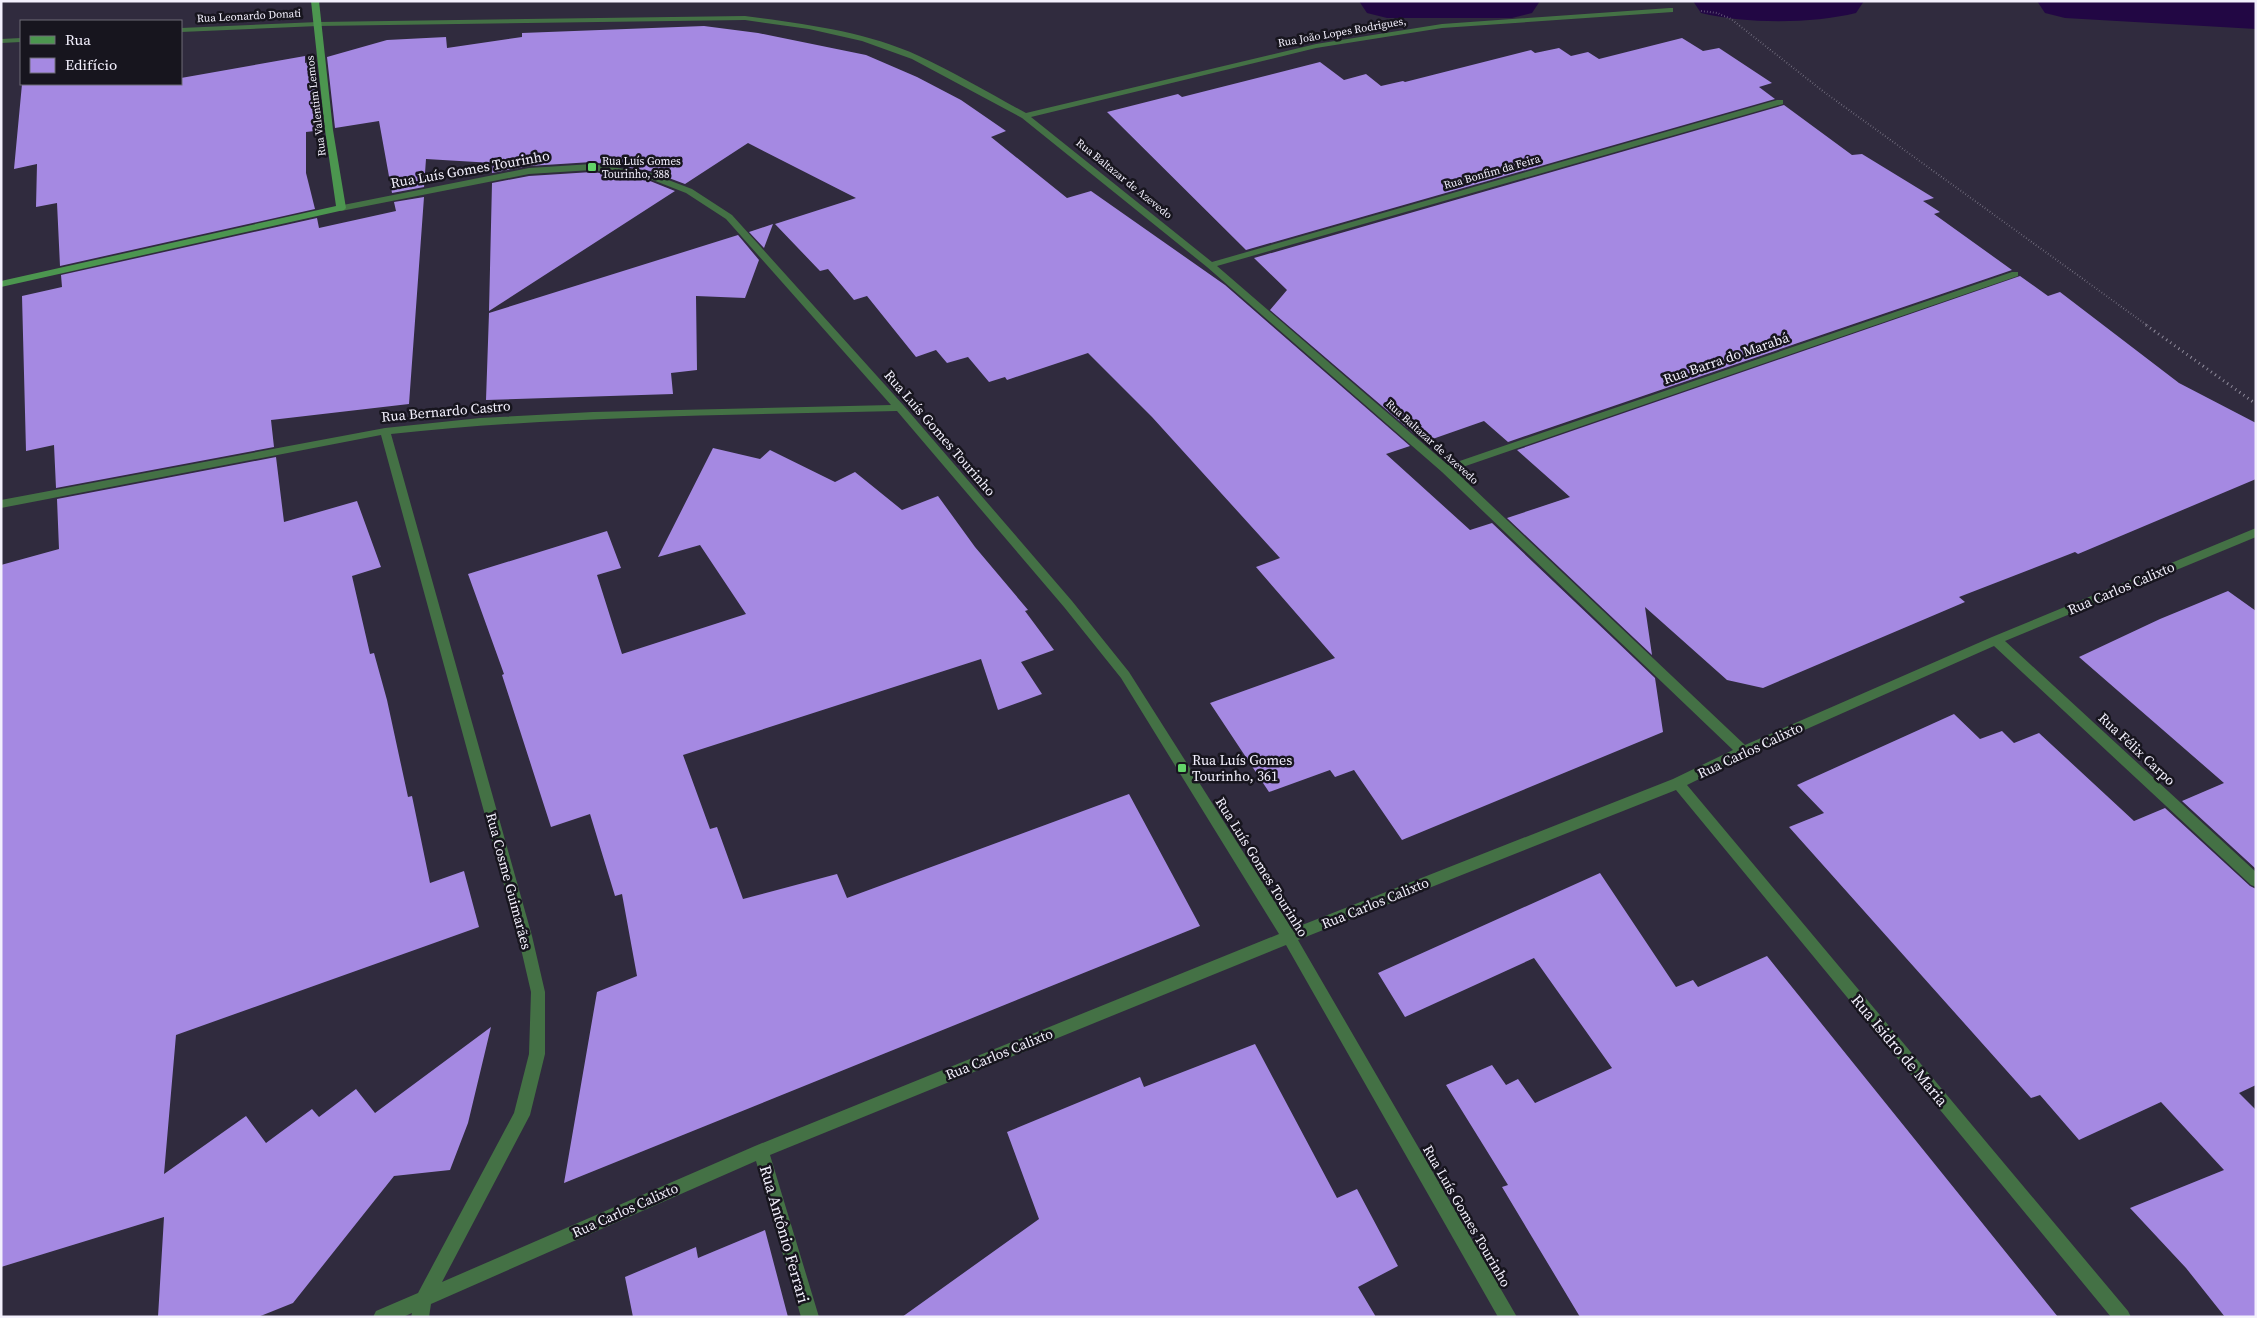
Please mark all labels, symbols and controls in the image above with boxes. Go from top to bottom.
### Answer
street label: Rua Leonardo Donati [196,6,302,26]
street label: Rua João Lopes Rodrigues, [1277,13,1407,51]
legend [20,20,182,85]
text: Rua [65,29,91,50]
text: Edifício [65,54,117,75]
street label: Rua Valentim Lemos [302,55,330,157]
street label: Rua Baltazar de Azevedo [1073,135,1175,223]
street label: Rua Luís Gomes Tourinho [389,145,551,193]
street label: Rua Bonfim da Feira [1442,151,1542,193]
place label: Rua Luís Gomes Tourinho, 388 [602,154,681,182]
marker: Rua Luís Gomes Tourinho, 388 [586,161,598,173]
street label: Rua Barra do Marabá [1660,327,1792,389]
street label: Rua Luís Gomes Tourinho [880,366,1001,501]
street label: Rua Bernardo Castro [381,395,512,427]
street label: Rua Baltazar de Azevedo [1382,396,1482,488]
street label: Rua Carlos Calixto [2064,556,2178,620]
street label: Rua Félix Carpo [2094,708,2180,790]
street label: Rua Carlos Calixto [1694,717,1806,783]
place label: Rua Luís Gomes Tourinho, 361 [1192,750,1292,786]
marker: Rua Luís Gomes Tourinho, 361 [1176,762,1188,774]
street label: Rua Luís Gomes Tourinho [1211,793,1313,941]
street label: Rua Cosme Guimarães [481,810,537,952]
street label: Rua Carlos Calixto [1318,872,1432,934]
street label: Rua Isidro de Maria [1847,989,1954,1111]
street label: Rua Carlos Calixto [942,1023,1056,1085]
street label: Rua Luís Gomes Tourinho [1418,1141,1516,1291]
street label: Rua Antônio Ferrari [755,1163,815,1306]
street label: Rua Carlos Calixto [569,1178,682,1242]

